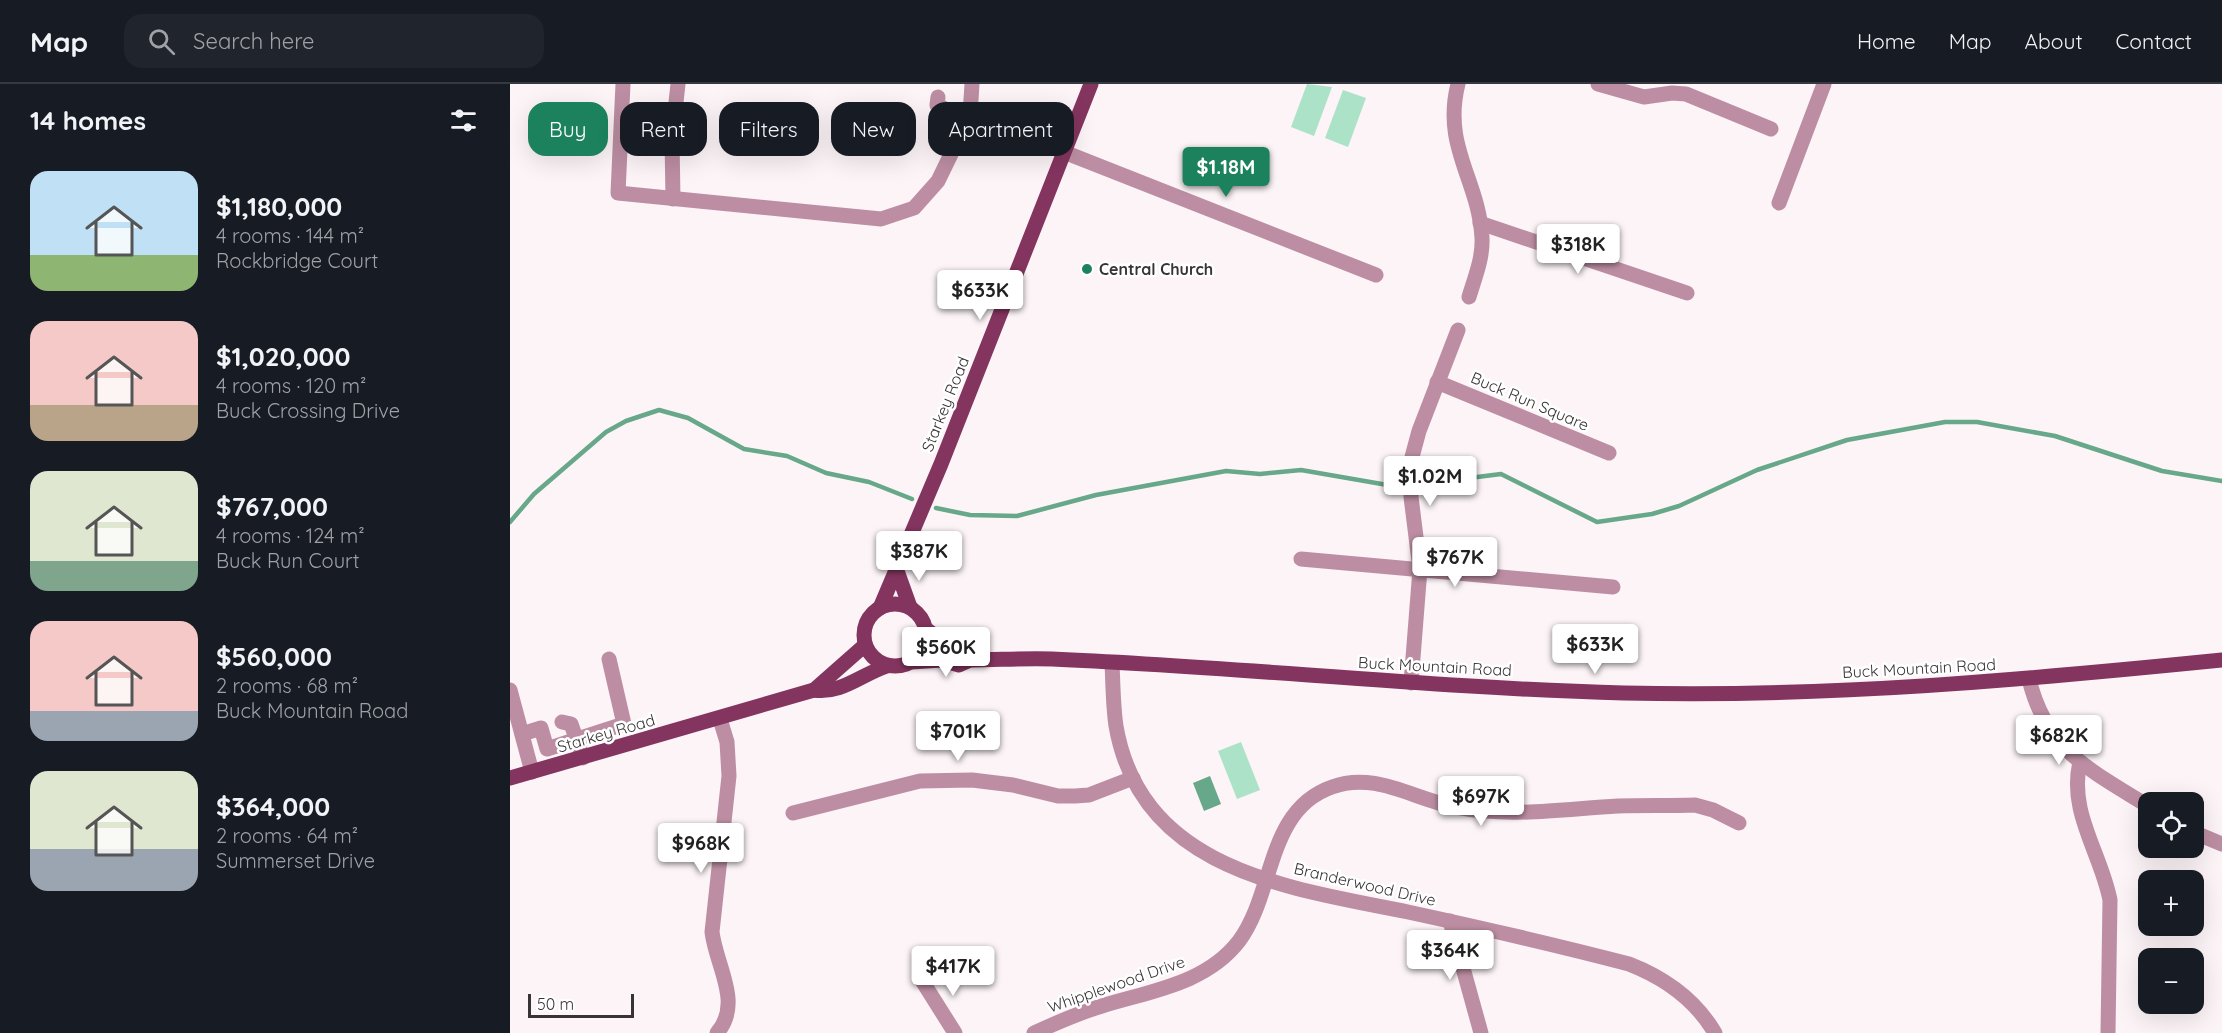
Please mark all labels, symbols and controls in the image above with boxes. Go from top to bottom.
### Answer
search box [124,14,544,68]
text: Map [30,24,88,59]
icon: search [145,25,178,58]
text: Search here [193,27,315,55]
text: Home [1857,28,1916,54]
text: Map [1949,28,1992,54]
text: About [2025,28,2083,54]
text: Contact [2116,28,2192,54]
chip: Buy [528,102,608,156]
chip: Rent [620,102,707,156]
chip: Filters [719,102,819,156]
chip: New [831,102,916,156]
chip: Apartment [928,102,1074,156]
text: 14 homes [30,104,146,137]
icon: filters [447,104,480,137]
pin: $1.18M [1177,147,1275,198]
text: $1.18M [1197,154,1255,179]
text: $1,180,000 [216,190,342,223]
icon: home [78,195,150,267]
text: 4 rooms · 144 m² [216,223,364,248]
pin: $318K [1536,224,1620,275]
text: $318K [1551,231,1605,256]
text: Rockbridge Court [216,248,378,273]
place label: Central Church [1099,259,1213,279]
marker: Central Church [1080,262,1094,276]
pin: $633K [938,270,1022,321]
text: $633K [951,277,1009,302]
text: $1,020,000 [216,340,351,373]
icon: home [78,345,150,417]
street label: Starkey Road [917,354,973,454]
street label: Buck Run Square [1468,367,1592,435]
text: 4 rooms · 120 m² [216,373,366,398]
text: Buck Crossing Drive [216,398,400,423]
pin: $1.02M [1381,456,1479,507]
text: $1.02M [1398,463,1462,488]
text: $767,000 [216,490,328,523]
icon: home [78,495,150,567]
text: 4 rooms · 124 m² [216,523,365,548]
pin: $387K [877,531,961,582]
pin: $767K [1413,537,1497,588]
text: $387K [890,538,948,563]
text: $767K [1426,544,1484,569]
text: Buck Run Court [216,548,360,573]
pin: $633K [1553,624,1637,675]
pin: $560K [904,627,988,678]
text: $633K [1566,631,1624,656]
text: $560K [916,634,976,659]
text: $560,000 [216,640,332,673]
icon: home [78,645,150,717]
street label: Buck Mountain Road [1358,652,1512,680]
street label: Buck Mountain Road [1842,654,1996,682]
text: 2 rooms · 68 m² [216,673,358,698]
text: Buck Mountain Road [216,698,408,723]
street label: Starkey Road [555,710,657,756]
pin: $701K [916,711,1000,762]
pin: $682K [2017,715,2101,766]
text: $701K [930,718,986,743]
text: $682K [2030,722,2088,747]
pin: $697K [1439,776,1523,827]
text: $697K [1452,783,1510,808]
text: $364,000 [216,790,330,823]
map controls [2138,792,2204,1014]
button: locate [2138,792,2204,858]
icon: home [78,795,150,867]
text: 2 rooms · 64 m² [216,823,358,848]
pin: $968K [659,823,743,874]
text: $968K [672,830,730,855]
text: Summerset Drive [216,848,375,873]
street label: Branderwood Drive [1292,858,1438,910]
button: + [2138,870,2204,936]
pin: $364K [1408,930,1492,981]
text: $364K [1421,937,1479,962]
pin: $417K [911,946,995,997]
button: − [2138,948,2204,1014]
street label: Whipplewood Drive [1045,951,1187,1017]
text: $417K [926,953,980,978]
scale bar [528,991,634,1018]
text: 50 m [537,994,574,1014]

